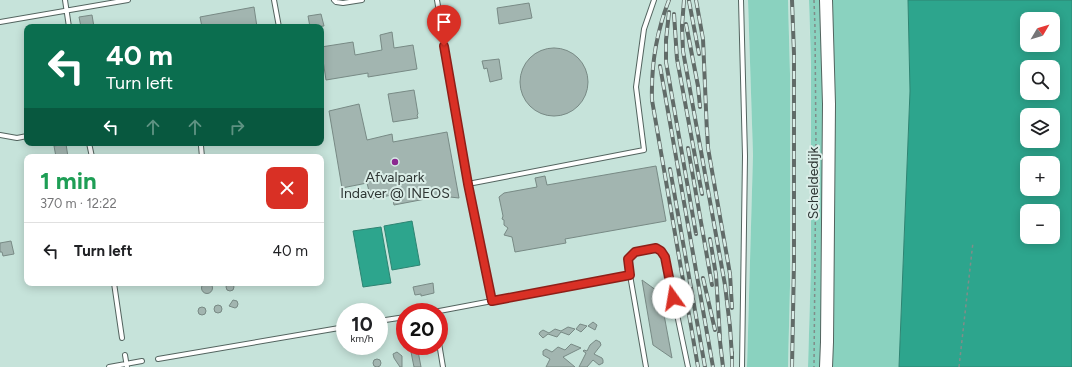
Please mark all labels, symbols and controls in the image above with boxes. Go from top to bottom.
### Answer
pin [427,5,461,46]
icon: arrive [433,11,455,33]
north arrow [1020,12,1060,52]
map controls [1020,12,1060,244]
text: 40 m [106,38,173,72]
icon: left [40,40,92,92]
button: search [1020,60,1060,100]
text: Turn left [106,72,173,94]
button: layers [1020,108,1060,148]
icon: left [100,116,122,138]
icon: ahead [142,116,164,138]
icon: ahead [184,116,206,138]
icon: right [226,116,248,138]
street label: Scheldedijk [805,147,822,219]
button: + [1020,156,1060,196]
marker: Afvalpark Indaver @ INEOS [390,157,400,167]
text: 1 min [40,166,97,195]
button: close [266,167,308,209]
place label: Afvalpark Indaver @ INEOS [340,169,450,202]
text: 370 m · 12:22 [40,196,117,211]
button: − [1020,204,1060,244]
icon: left [40,240,62,262]
text: Turn left [74,242,132,260]
text: 40 m [273,242,308,260]
position arrow [652,277,694,319]
speed limit sign: 20 [396,303,448,355]
text: 10 [351,312,373,336]
text: km/h [351,332,373,345]

